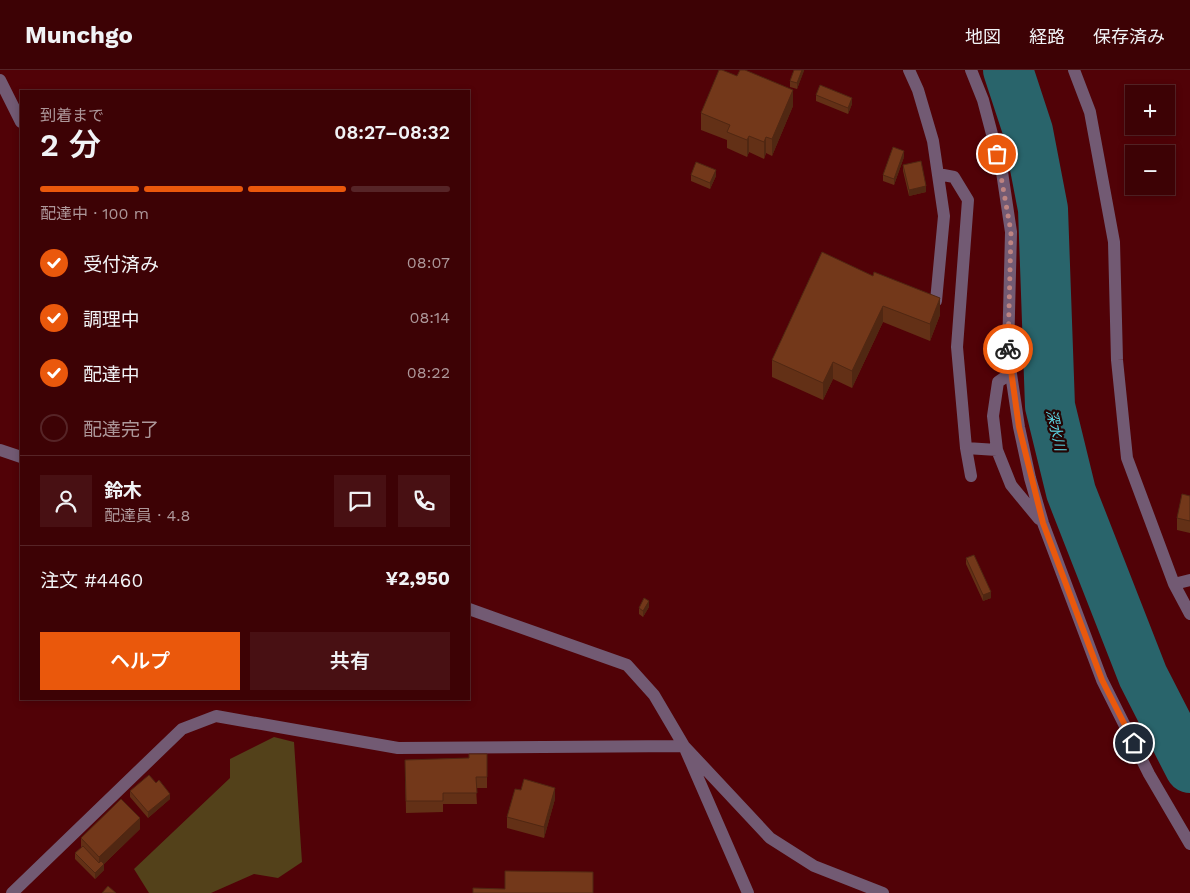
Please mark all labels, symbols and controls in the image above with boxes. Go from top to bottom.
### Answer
text: Munchgo [25,21,133,49]
text: 地図 [965,26,1001,47]
text: 経路 [1029,26,1065,47]
text: 保存済み [1093,26,1165,47]
map controls [1125,85,1175,195]
button: + [1125,85,1175,135]
text: 到着まで [40,106,104,125]
text: 08:27–08:32 [334,121,450,144]
text: 2 分 [40,126,101,164]
pin [976,133,1018,175]
icon: bag [983,140,1011,168]
button: − [1125,145,1175,195]
text: 配達中 · 100 m [40,204,149,223]
icon: check [40,249,68,277]
text: 受付済み [83,253,159,276]
text: 08:07 [407,253,450,272]
icon: check [40,304,68,332]
text: 調理中 [83,308,140,331]
text: 08:14 [409,308,450,327]
courier [983,324,1033,374]
icon: bike [994,335,1022,363]
icon: check [40,359,68,387]
text: 配達中 [83,363,140,386]
text: 08:22 [407,363,450,382]
water label: 深水川 [1043,408,1069,454]
text: 配達完了 [83,418,159,441]
button: person [40,475,92,527]
button: chat [334,475,386,527]
button: phone [398,475,450,527]
text: 鈴木 [104,479,142,502]
text: 配達員 · 4.8 [104,506,190,525]
text: ¥2,950 [386,567,450,590]
text: 注文 #4460 [40,569,143,592]
button: ヘルプ [40,632,240,690]
button: 共有 [250,632,450,690]
pin [1113,722,1155,764]
icon: home [1120,729,1148,757]

